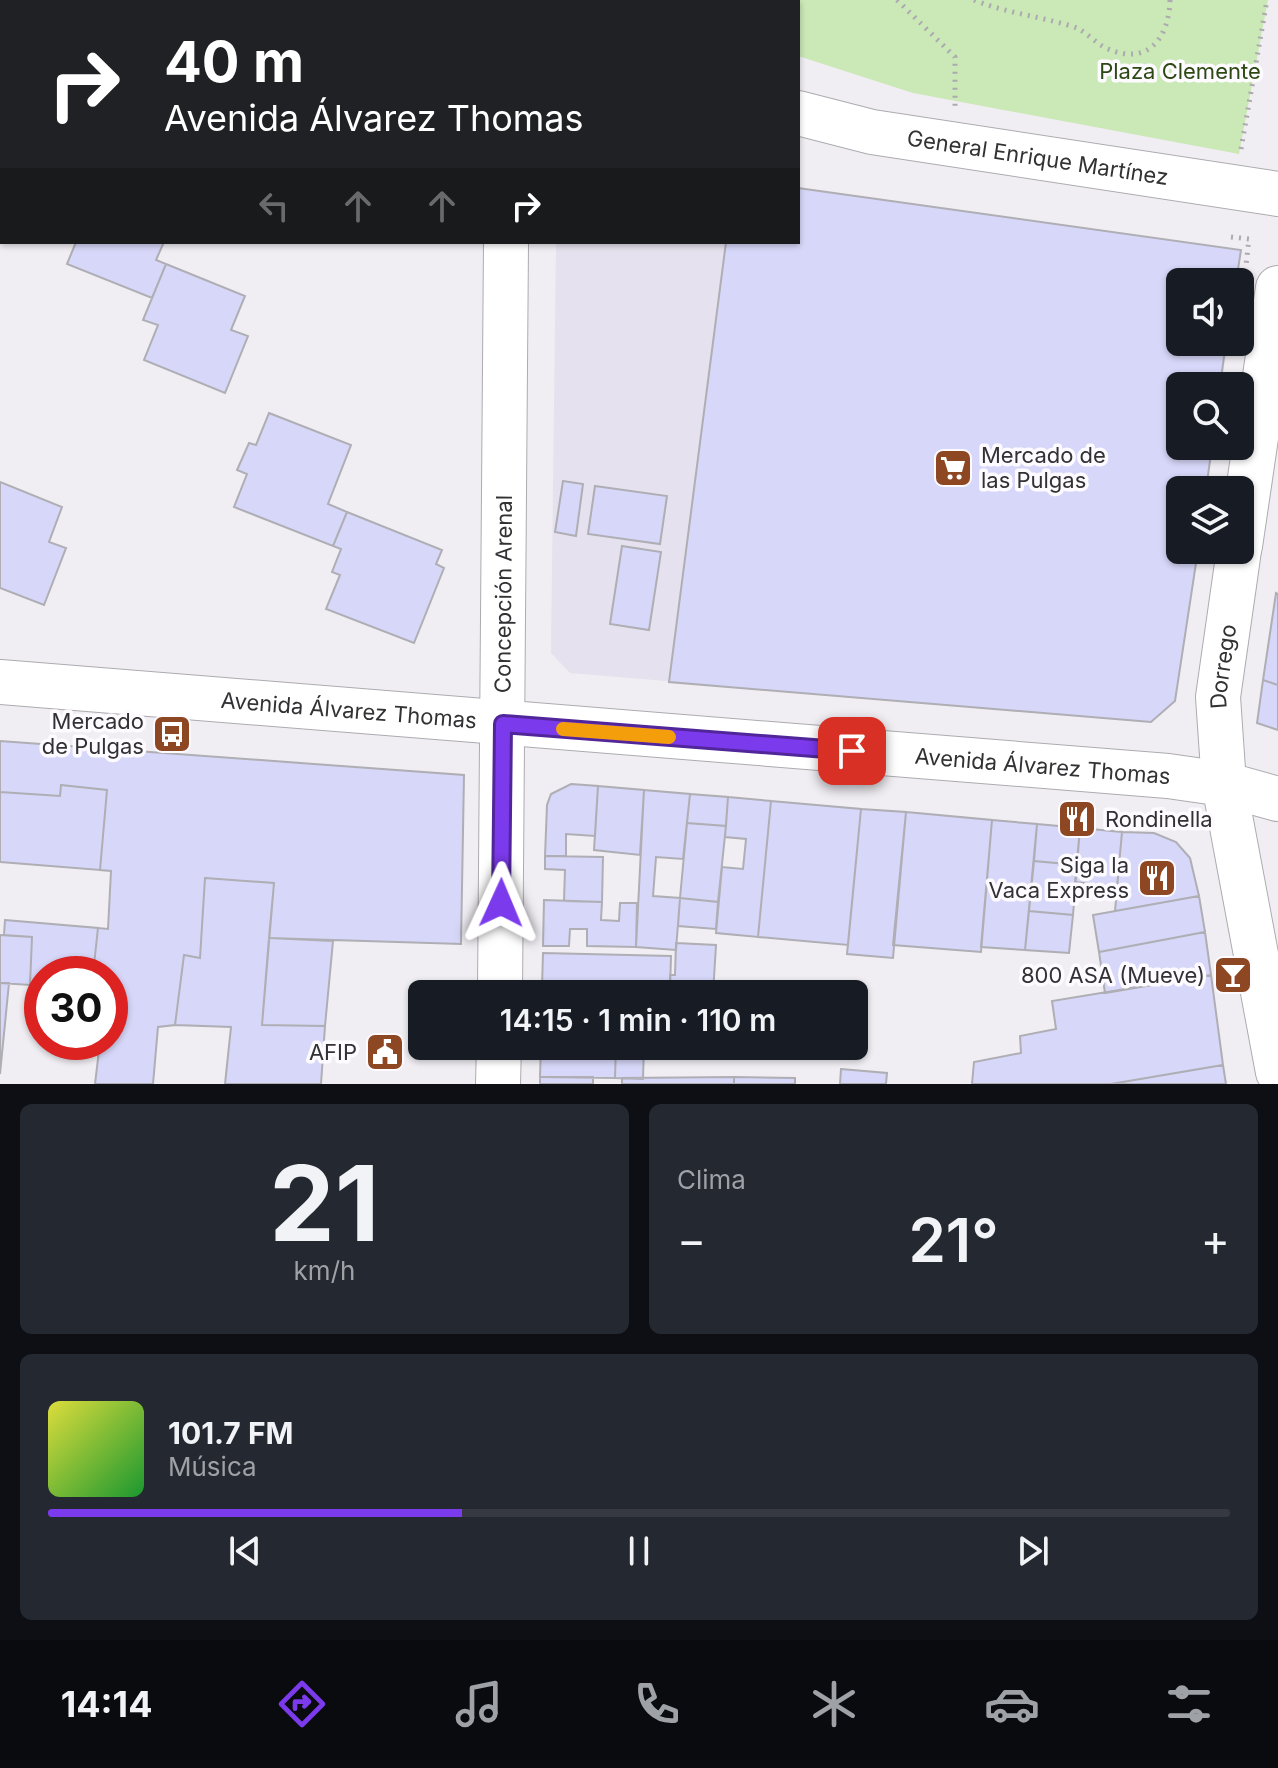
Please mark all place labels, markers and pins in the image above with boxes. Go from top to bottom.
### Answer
place label: Mercado de las Pulgas [981,442,1106,493]
supermarket icon: Mercado de las Pulgas [932,447,974,489]
place label: Mercado de Pulgas [42,708,144,759]
bus stop icon: Mercado de Pulgas [151,713,193,755]
pin [818,717,886,785]
restaurant icon: Rondinella [1056,798,1098,840]
place label: Rondinella [1105,806,1213,832]
place label: Siga la Vaca Express [989,852,1129,903]
restaurant icon: Siga la Vaca Express [1136,857,1178,899]
bar icon: 800 ASA (Mueve) [1212,954,1254,996]
place label: 800 ASA (Mueve) [1021,962,1205,988]
public building icon: AFIP [364,1031,406,1073]
place label: AFIP [309,1039,357,1065]

